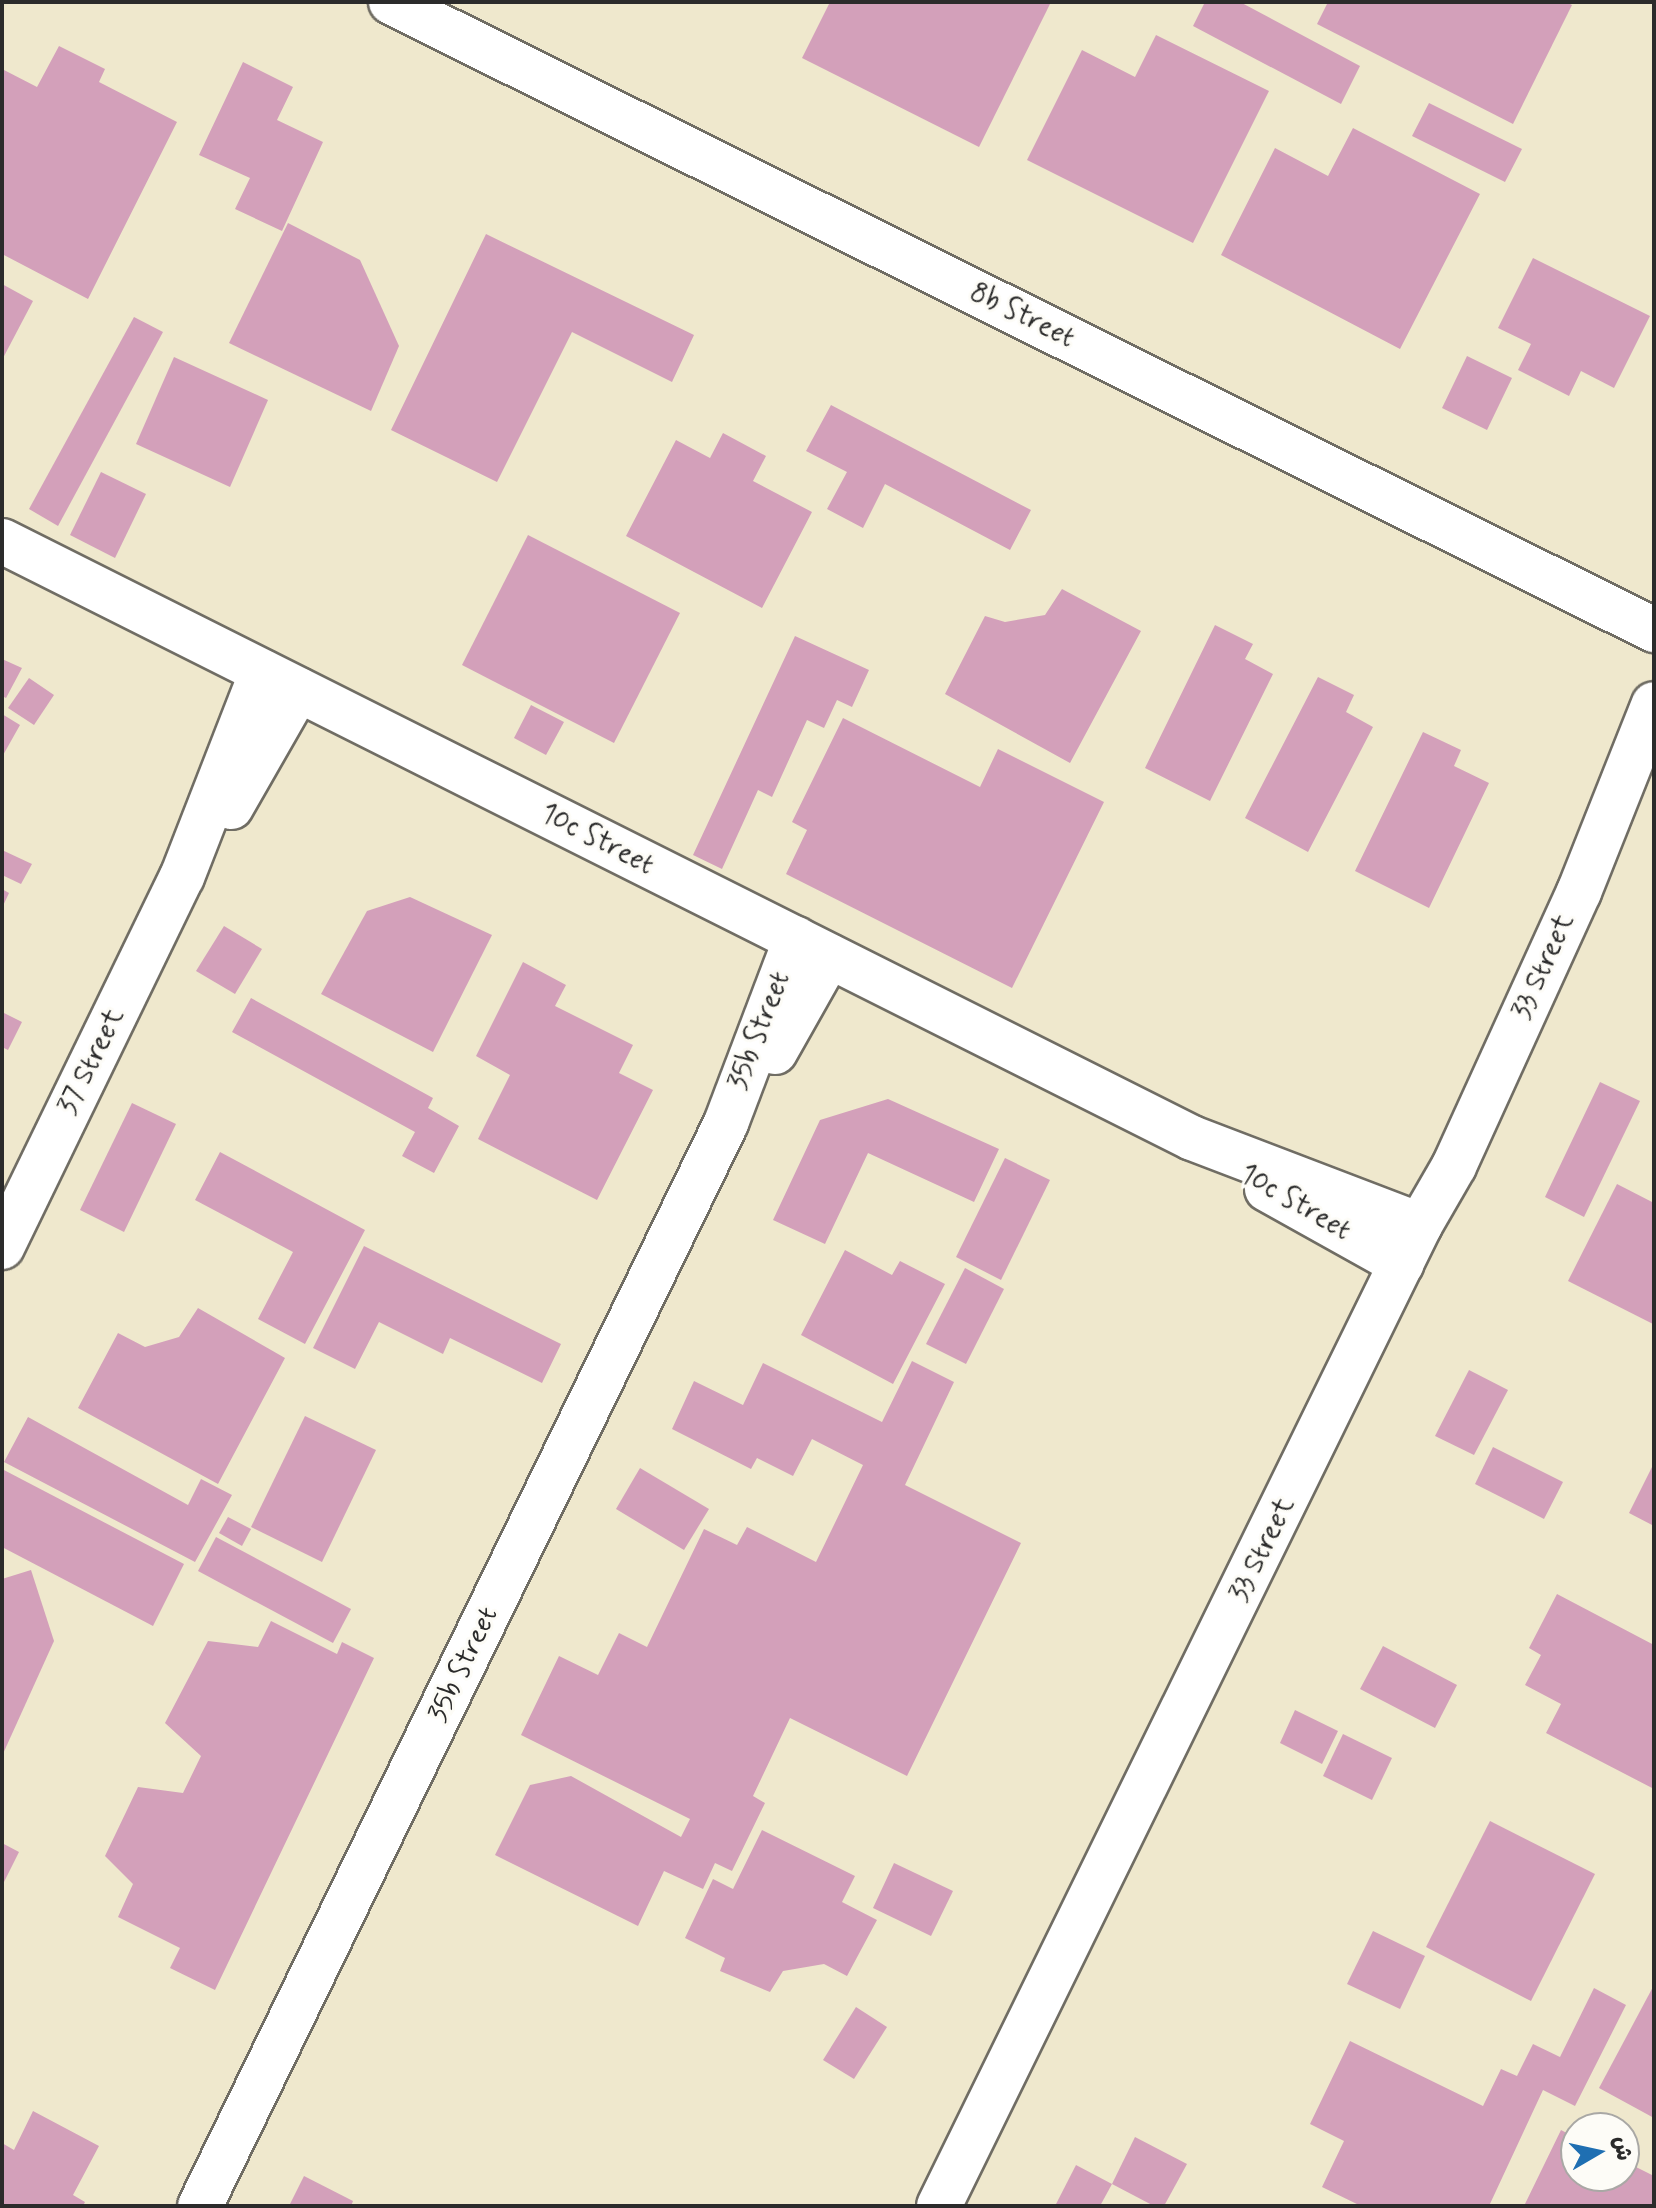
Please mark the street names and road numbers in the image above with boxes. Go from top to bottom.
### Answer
street label: 8b Street [962,275,1082,357]
street label: 10c Street [533,796,661,884]
street label: 33 Street [1506,909,1582,1025]
street label: 35b Street [721,965,799,1097]
street label: 37 Street [52,1003,132,1121]
street label: 10c Street [1231,1157,1359,1249]
street label: 33 Street [1223,1492,1303,1608]
street label: 35b Street [421,1600,507,1730]

